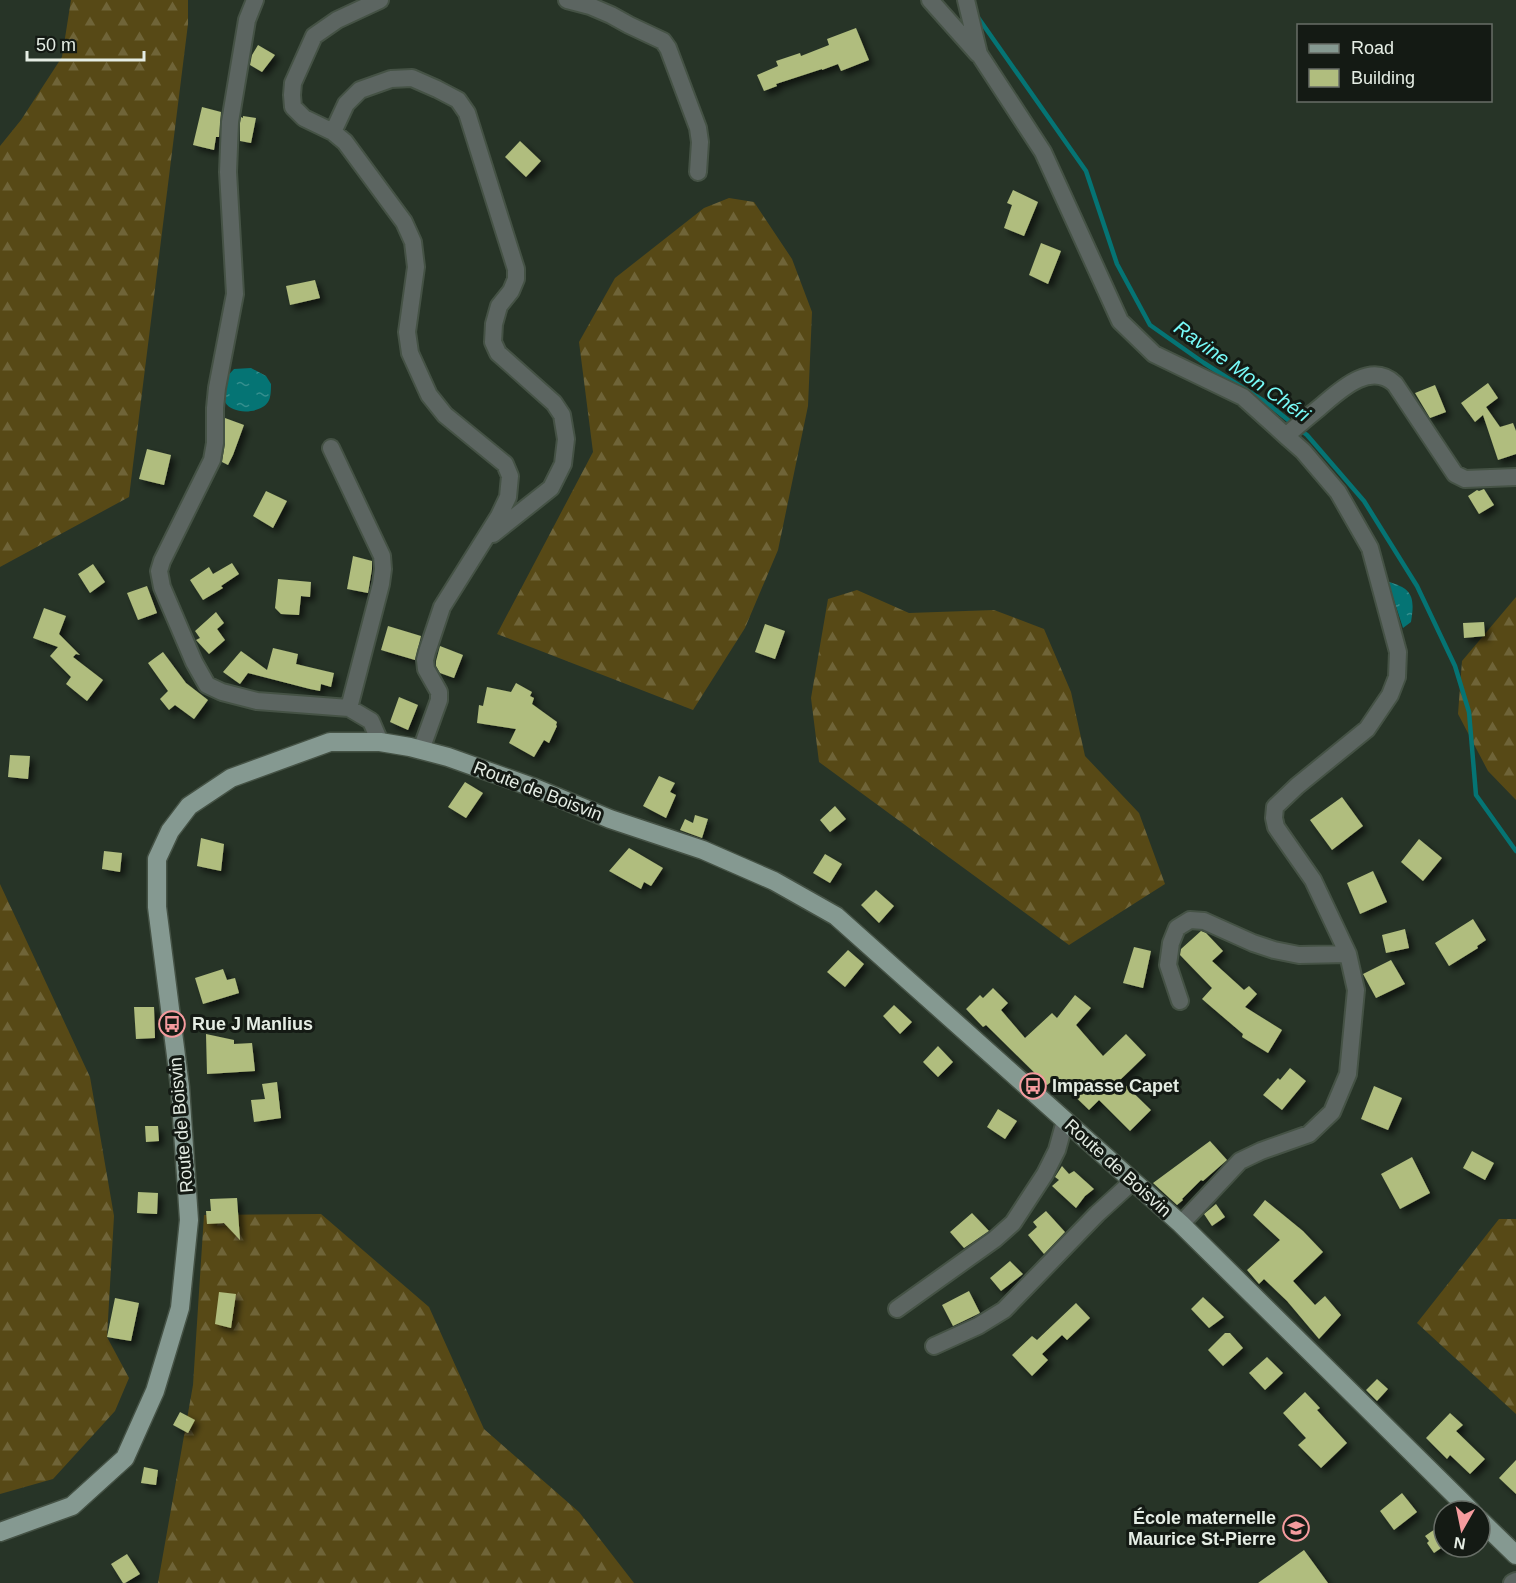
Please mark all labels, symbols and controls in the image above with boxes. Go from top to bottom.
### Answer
scale bar [27,24,144,62]
legend [1297,24,1492,102]
text: 50 m [36,35,76,55]
text: Road [1351,38,1394,58]
text: Building [1351,68,1415,88]
water label: Ravine Mon Chéri [1170,316,1314,426]
street label: Route de Boisvin [471,757,605,825]
bus stop icon: Rue J Manlius [157,1009,187,1039]
place label: Rue J Manlius [192,1014,313,1034]
street label: Route de Boisvin [165,1056,197,1194]
bus stop icon: Impasse Capet [1018,1071,1048,1101]
place label: Impasse Capet [1052,1076,1179,1096]
street label: Route de Boisvin [1061,1115,1175,1221]
north arrow [1432,1499,1492,1559]
place label: École maternelle Maurice St-Pierre [1128,1507,1276,1549]
school or university icon: École maternelle Maurice St-Pierre [1281,1513,1311,1543]
text: N [1453,1534,1467,1553]

